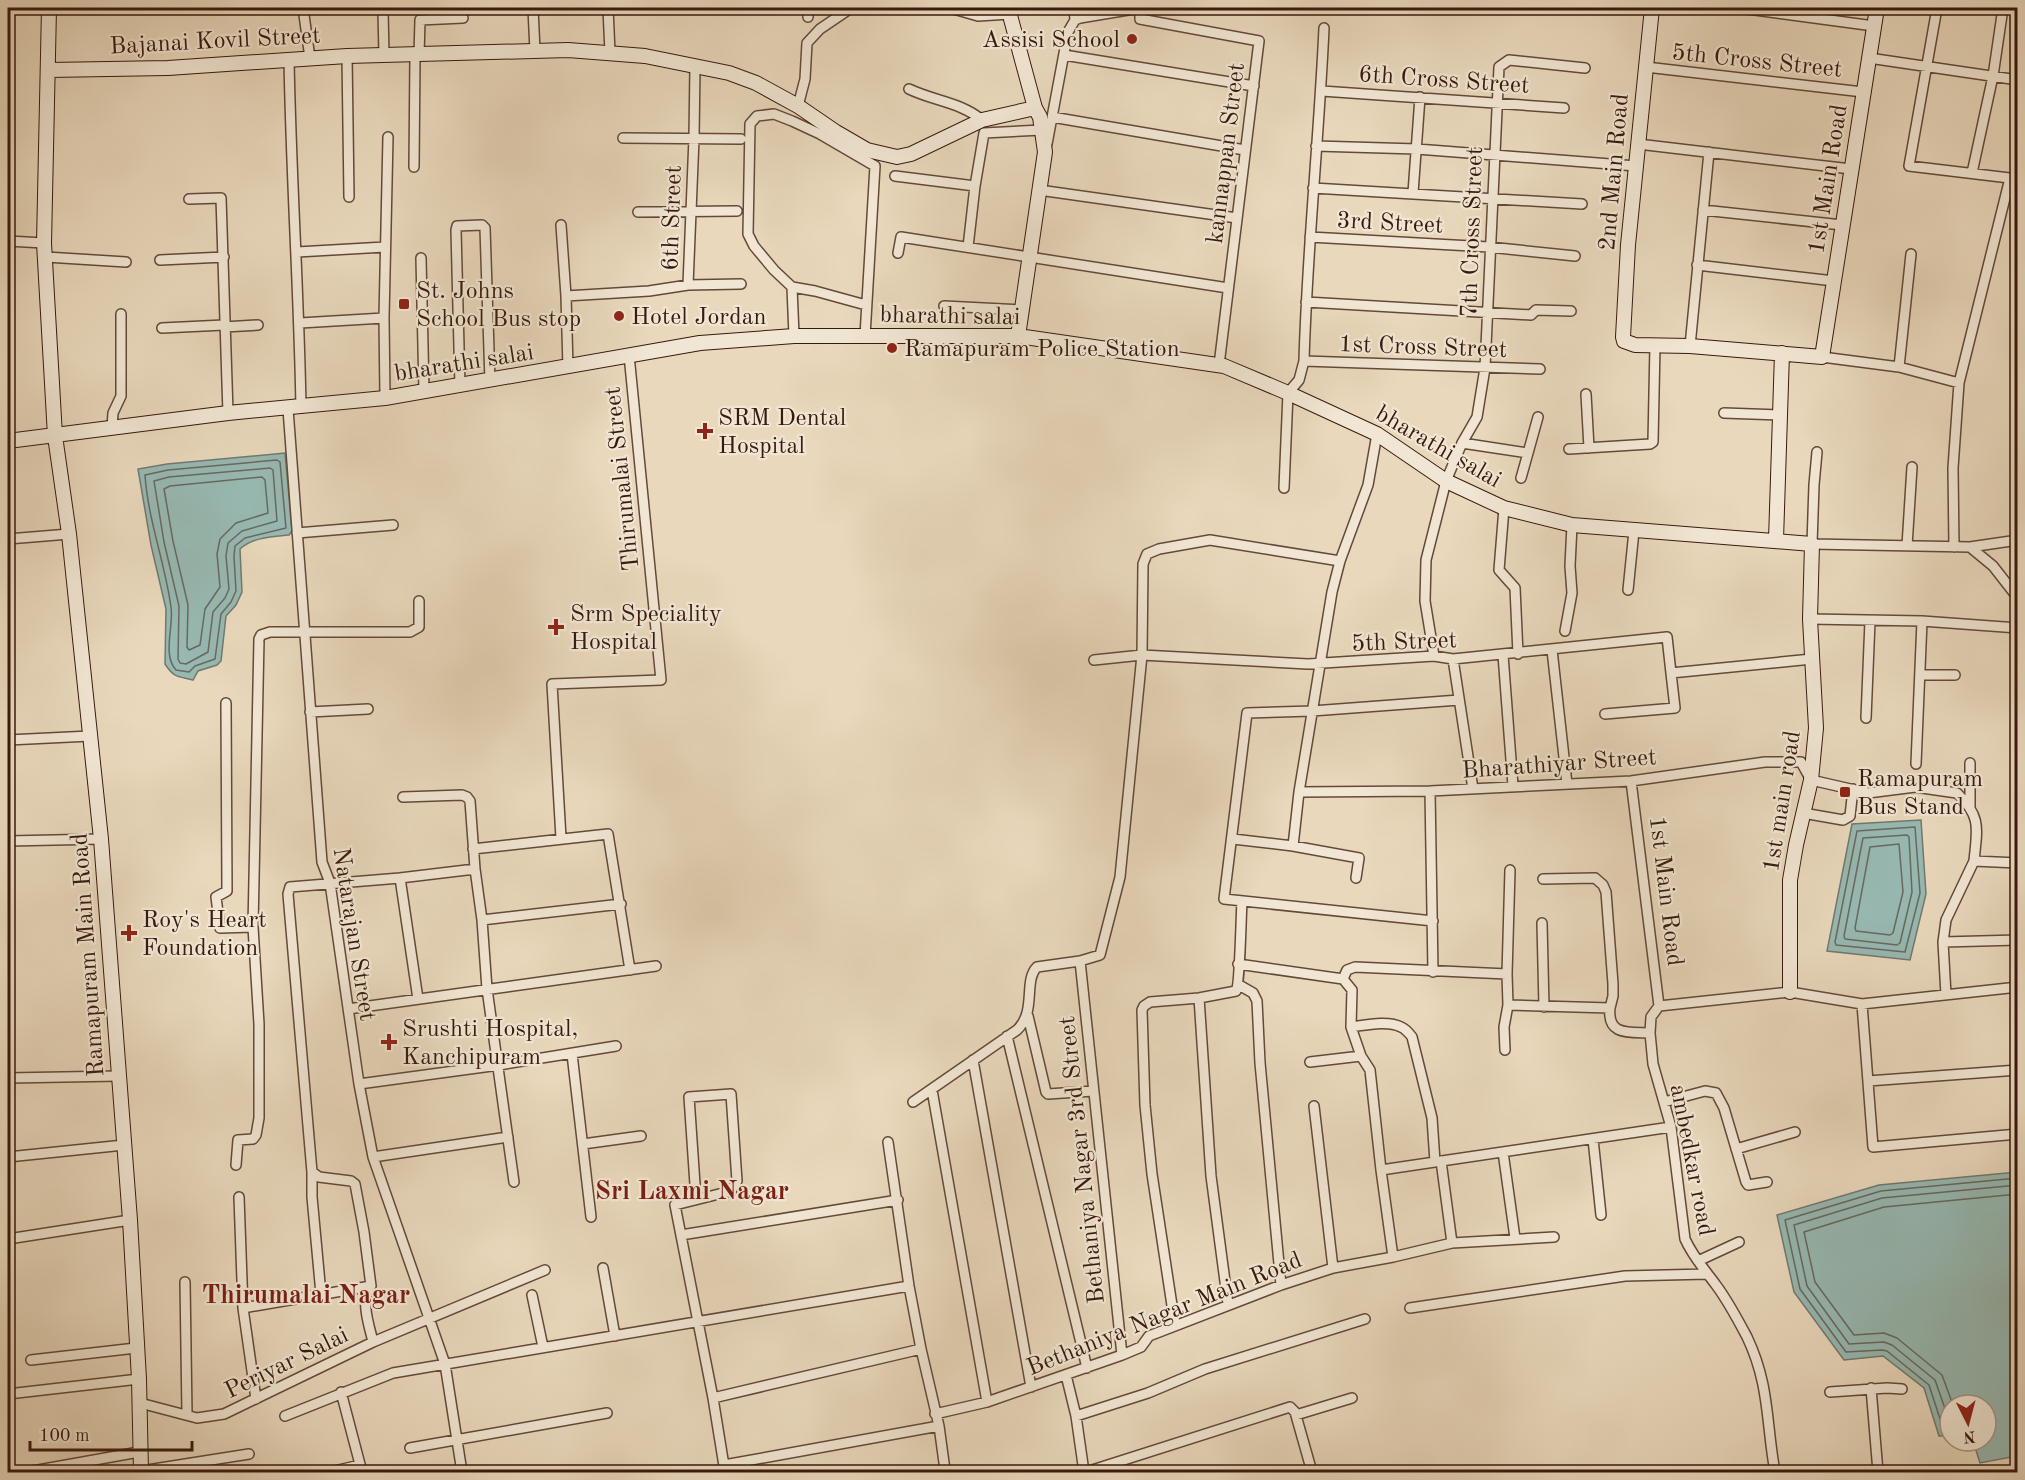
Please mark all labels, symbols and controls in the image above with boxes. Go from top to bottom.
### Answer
street label: Bajanai Kovil Street [109,24,321,60]
place label: Assisi School [982,29,1120,53]
marker: Assisi School [1125,32,1139,46]
street label: 5th Cross Street [1670,41,1843,83]
street label: kannappan Street [1204,61,1250,245]
street label: 6th Cross Street [1358,63,1530,99]
street label: 2nd Main Road [1596,93,1634,252]
street label: 1st Main Road [1805,103,1853,256]
street label: 7th Cross Street [1458,146,1488,318]
street label: 6th Street [659,165,687,271]
street label: 3rd Street [1336,209,1444,239]
place label: St. Johns School Bus stop [416,280,581,332]
marker: St. Johns School Bus stop [397,297,411,311]
street label: bharathi salai [879,304,1020,330]
place label: Hotel Jordan [631,306,767,330]
marker: Hotel Jordan [612,309,626,323]
street label: 1st Cross Street [1338,333,1508,363]
place label: Ramapuram Police Station [904,338,1180,362]
street label: bharathi salai [393,341,536,387]
marker: Ramapuram Police Station [885,341,899,355]
street label: Thirumalai Street [601,385,645,572]
street label: bharathi salai [1371,402,1505,493]
place label: SRM Dental Hospital [718,407,846,459]
marker: SRM Dental Hospital [696,422,714,440]
place label: Srm Speciality Hospital [570,603,722,655]
marker: Srm Speciality Hospital [547,618,565,636]
street label: 5th Street [1351,629,1457,657]
street label: 1st main road [1760,729,1806,874]
street label: Bharathiyar Street [1461,746,1657,784]
place label: Ramapuram Bus Stand [1857,768,1983,820]
marker: Ramapuram Bus Stand [1838,785,1852,799]
street label: 1st Main Road [1644,815,1686,968]
street label: Ramapuram Main Road [69,832,109,1078]
street label: Natarajan Street [327,846,379,1023]
place label: Roy's Heart Foundation [142,909,267,961]
marker: Roy's Heart Foundation [120,924,138,942]
street label: Bethaniya Nagar 3rd Street [1056,1015,1110,1305]
place label: Srushti Hospital, Kanchipuram [402,1018,578,1070]
marker: Srushti Hospital, Kanchipuram [380,1033,398,1051]
street label: ambedkar road [1665,1083,1717,1238]
district label: Sri Laxmi Nagar [595,1179,789,1205]
street label: Bethaniya Nagar Main Road [1024,1249,1306,1381]
district label: Thirumalai Nagar [202,1283,410,1309]
street label: Periyar Salai [221,1324,353,1404]
north arrow [1938,1393,1998,1453]
scale bar [30,1414,192,1452]
text: 100 m [39,1427,90,1445]
text: N [1962,1427,1976,1445]

